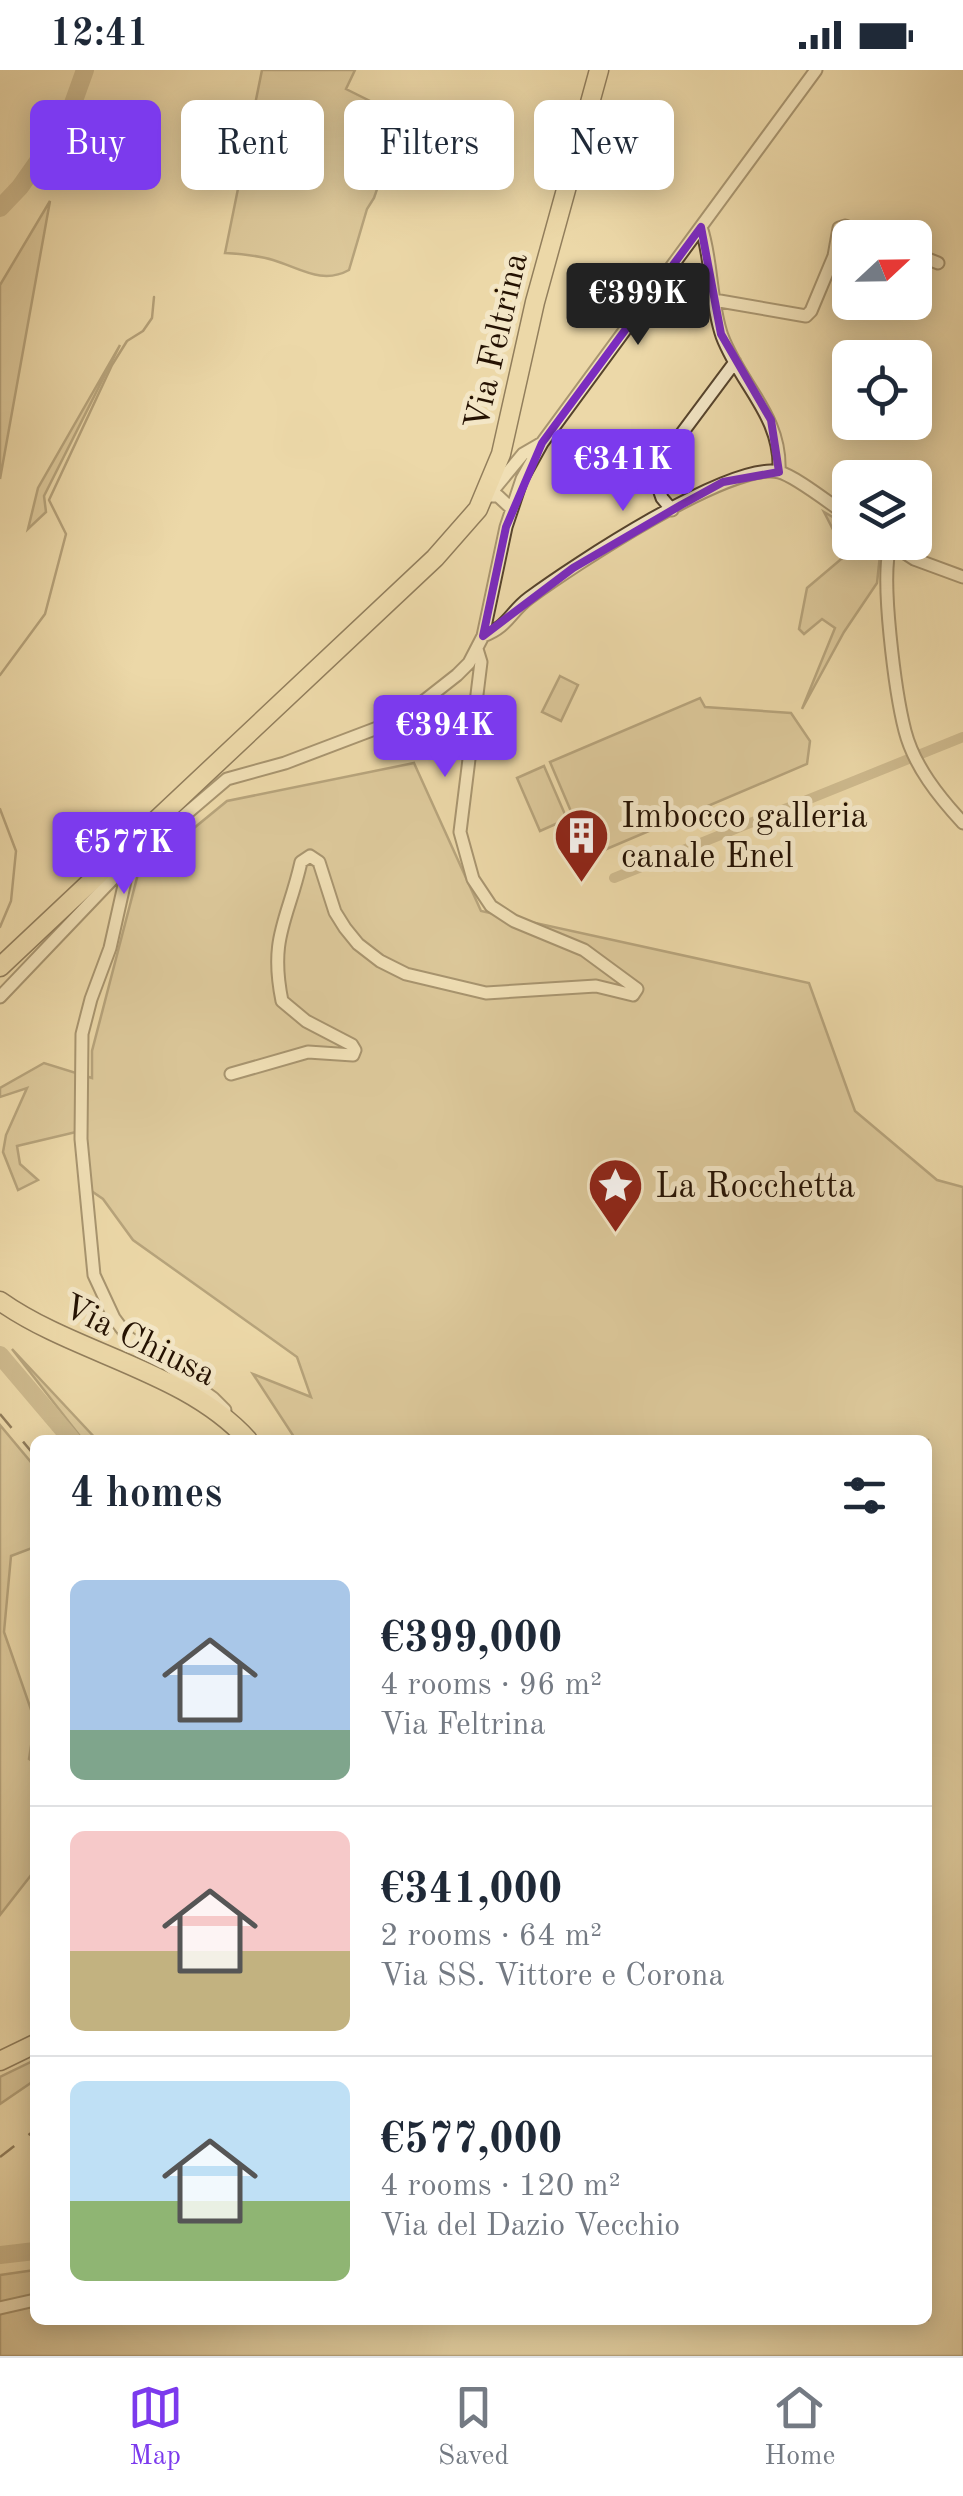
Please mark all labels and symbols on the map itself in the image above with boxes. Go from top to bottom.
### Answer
north arrow [832,220,932,320]
street label: Via Feltrina [460,249,535,434]
pin: €399K [568,263,708,348]
pin: €341K [553,429,693,514]
pin: €394K [375,695,515,780]
place label: Imbocco galleria canale Enel [621,800,868,875]
building icon: Imbocco galleria canale Enel [552,805,612,884]
pin: €577K [54,812,194,897]
place icon: La Rocchetta [586,1155,646,1234]
place label: La Rocchetta [655,1170,855,1205]
street label: Via Chiusa [57,1289,221,1393]

